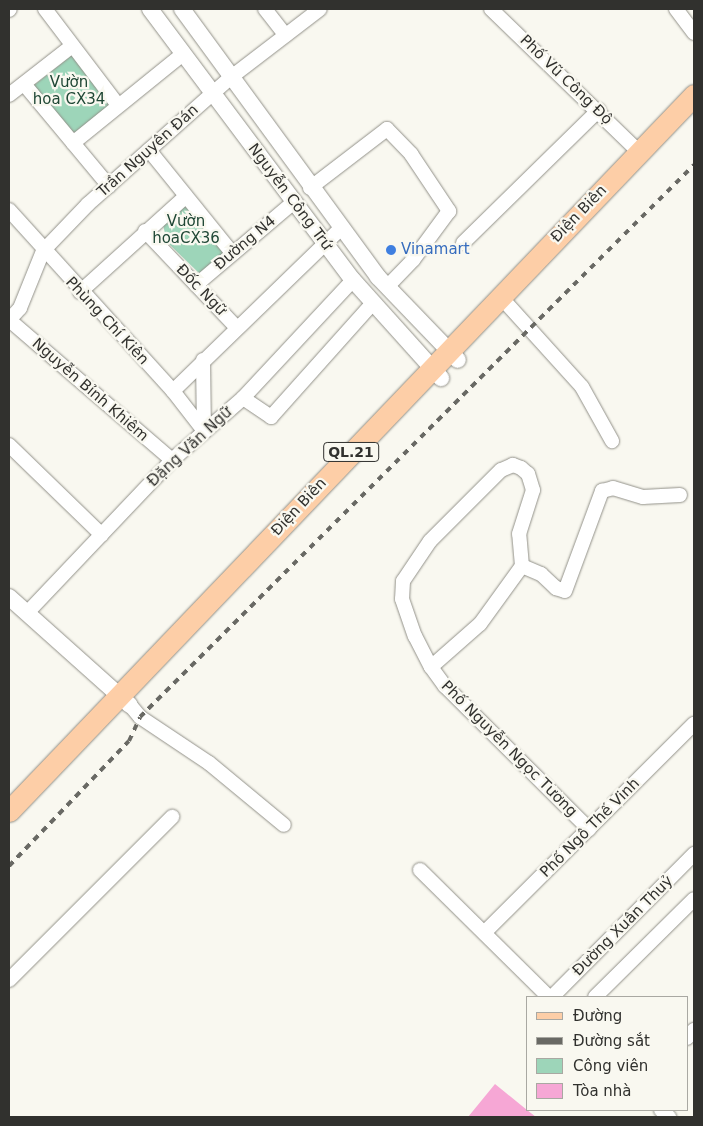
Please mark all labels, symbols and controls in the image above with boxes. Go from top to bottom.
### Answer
street label: Phố Vũ Công Độ [516,31,616,129]
park label: Vườn hoa CX34 [33,73,105,108]
street label: Trần Nguyên Đán [94,101,202,201]
street label: Nguyễn Công Trứ [244,140,336,254]
street label: Điện Biên [547,182,611,246]
park label: Vườn hoaCX36 [152,212,220,247]
street label: Đường N4 [211,212,279,274]
place label: Vinamart [401,241,470,259]
marker: Vinamart [385,244,397,256]
street label: Đốc Ngữ [172,261,230,319]
street label: Phùng Chí Kiên [62,273,152,369]
street label: Nguyễn Bỉnh Khiêm [28,335,152,445]
street label: Đặng Văn Ngữ [144,403,236,491]
road number: QL.21 [322,441,380,464]
street label: Điện Biên [268,474,330,540]
street label: Phố Nguyễn Ngọc Tương [437,677,581,821]
street label: Phố Ngô Thế Vinh [537,775,643,881]
street label: Đường Xuân Thuỷ [569,872,677,980]
legend [526,996,688,1111]
text: Đường [573,1007,622,1025]
text: Đường sắt [573,1032,650,1050]
text: Công viên [573,1057,648,1075]
text: Tòa nhà [573,1082,632,1100]

